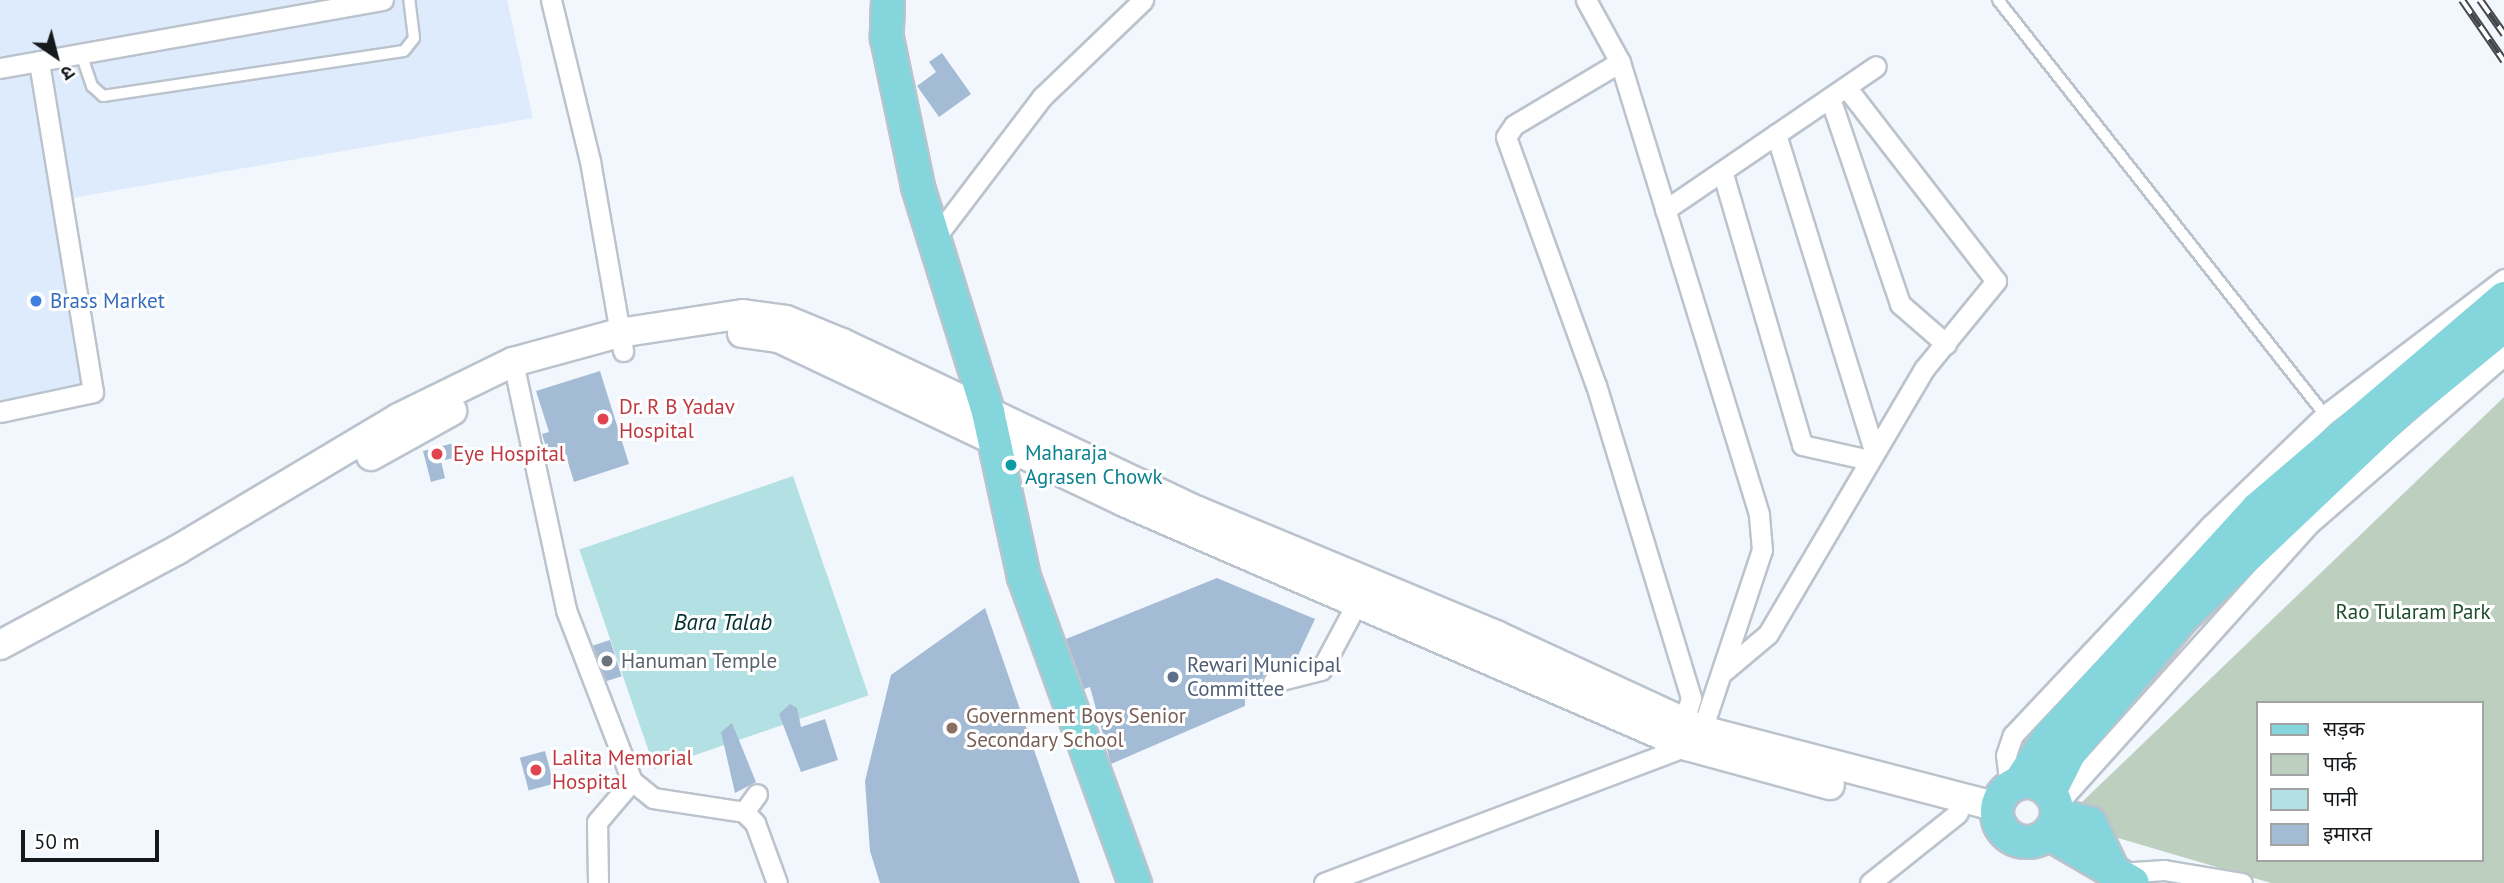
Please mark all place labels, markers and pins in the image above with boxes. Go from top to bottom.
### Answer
place label: Brass Market [50,288,165,314]
marker: Brass Market [28,293,44,309]
place label: Dr. R B Yadav Hospital [619,394,737,444]
marker: Dr. R B Yadav Hospital [593,409,613,429]
place label: Maharaja Agrasen Chowk [1025,440,1162,490]
place label: Eye Hospital [453,441,565,467]
marker: Eye Hospital [427,444,447,464]
marker: Maharaja Agrasen Chowk [1003,457,1019,473]
place label: Hanuman Temple [621,648,778,674]
place label: Rewari Municipal Committee [1187,652,1341,702]
marker: Hanuman Temple [599,653,615,669]
marker: Rewari Municipal Committee [1165,669,1181,685]
place label: Government Boys Senior Secondary School [966,703,1186,753]
marker: Government Boys Senior Secondary School [944,720,960,736]
place label: Lalita Memorial Hospital [552,745,693,795]
marker: Lalita Memorial Hospital [526,760,546,780]

